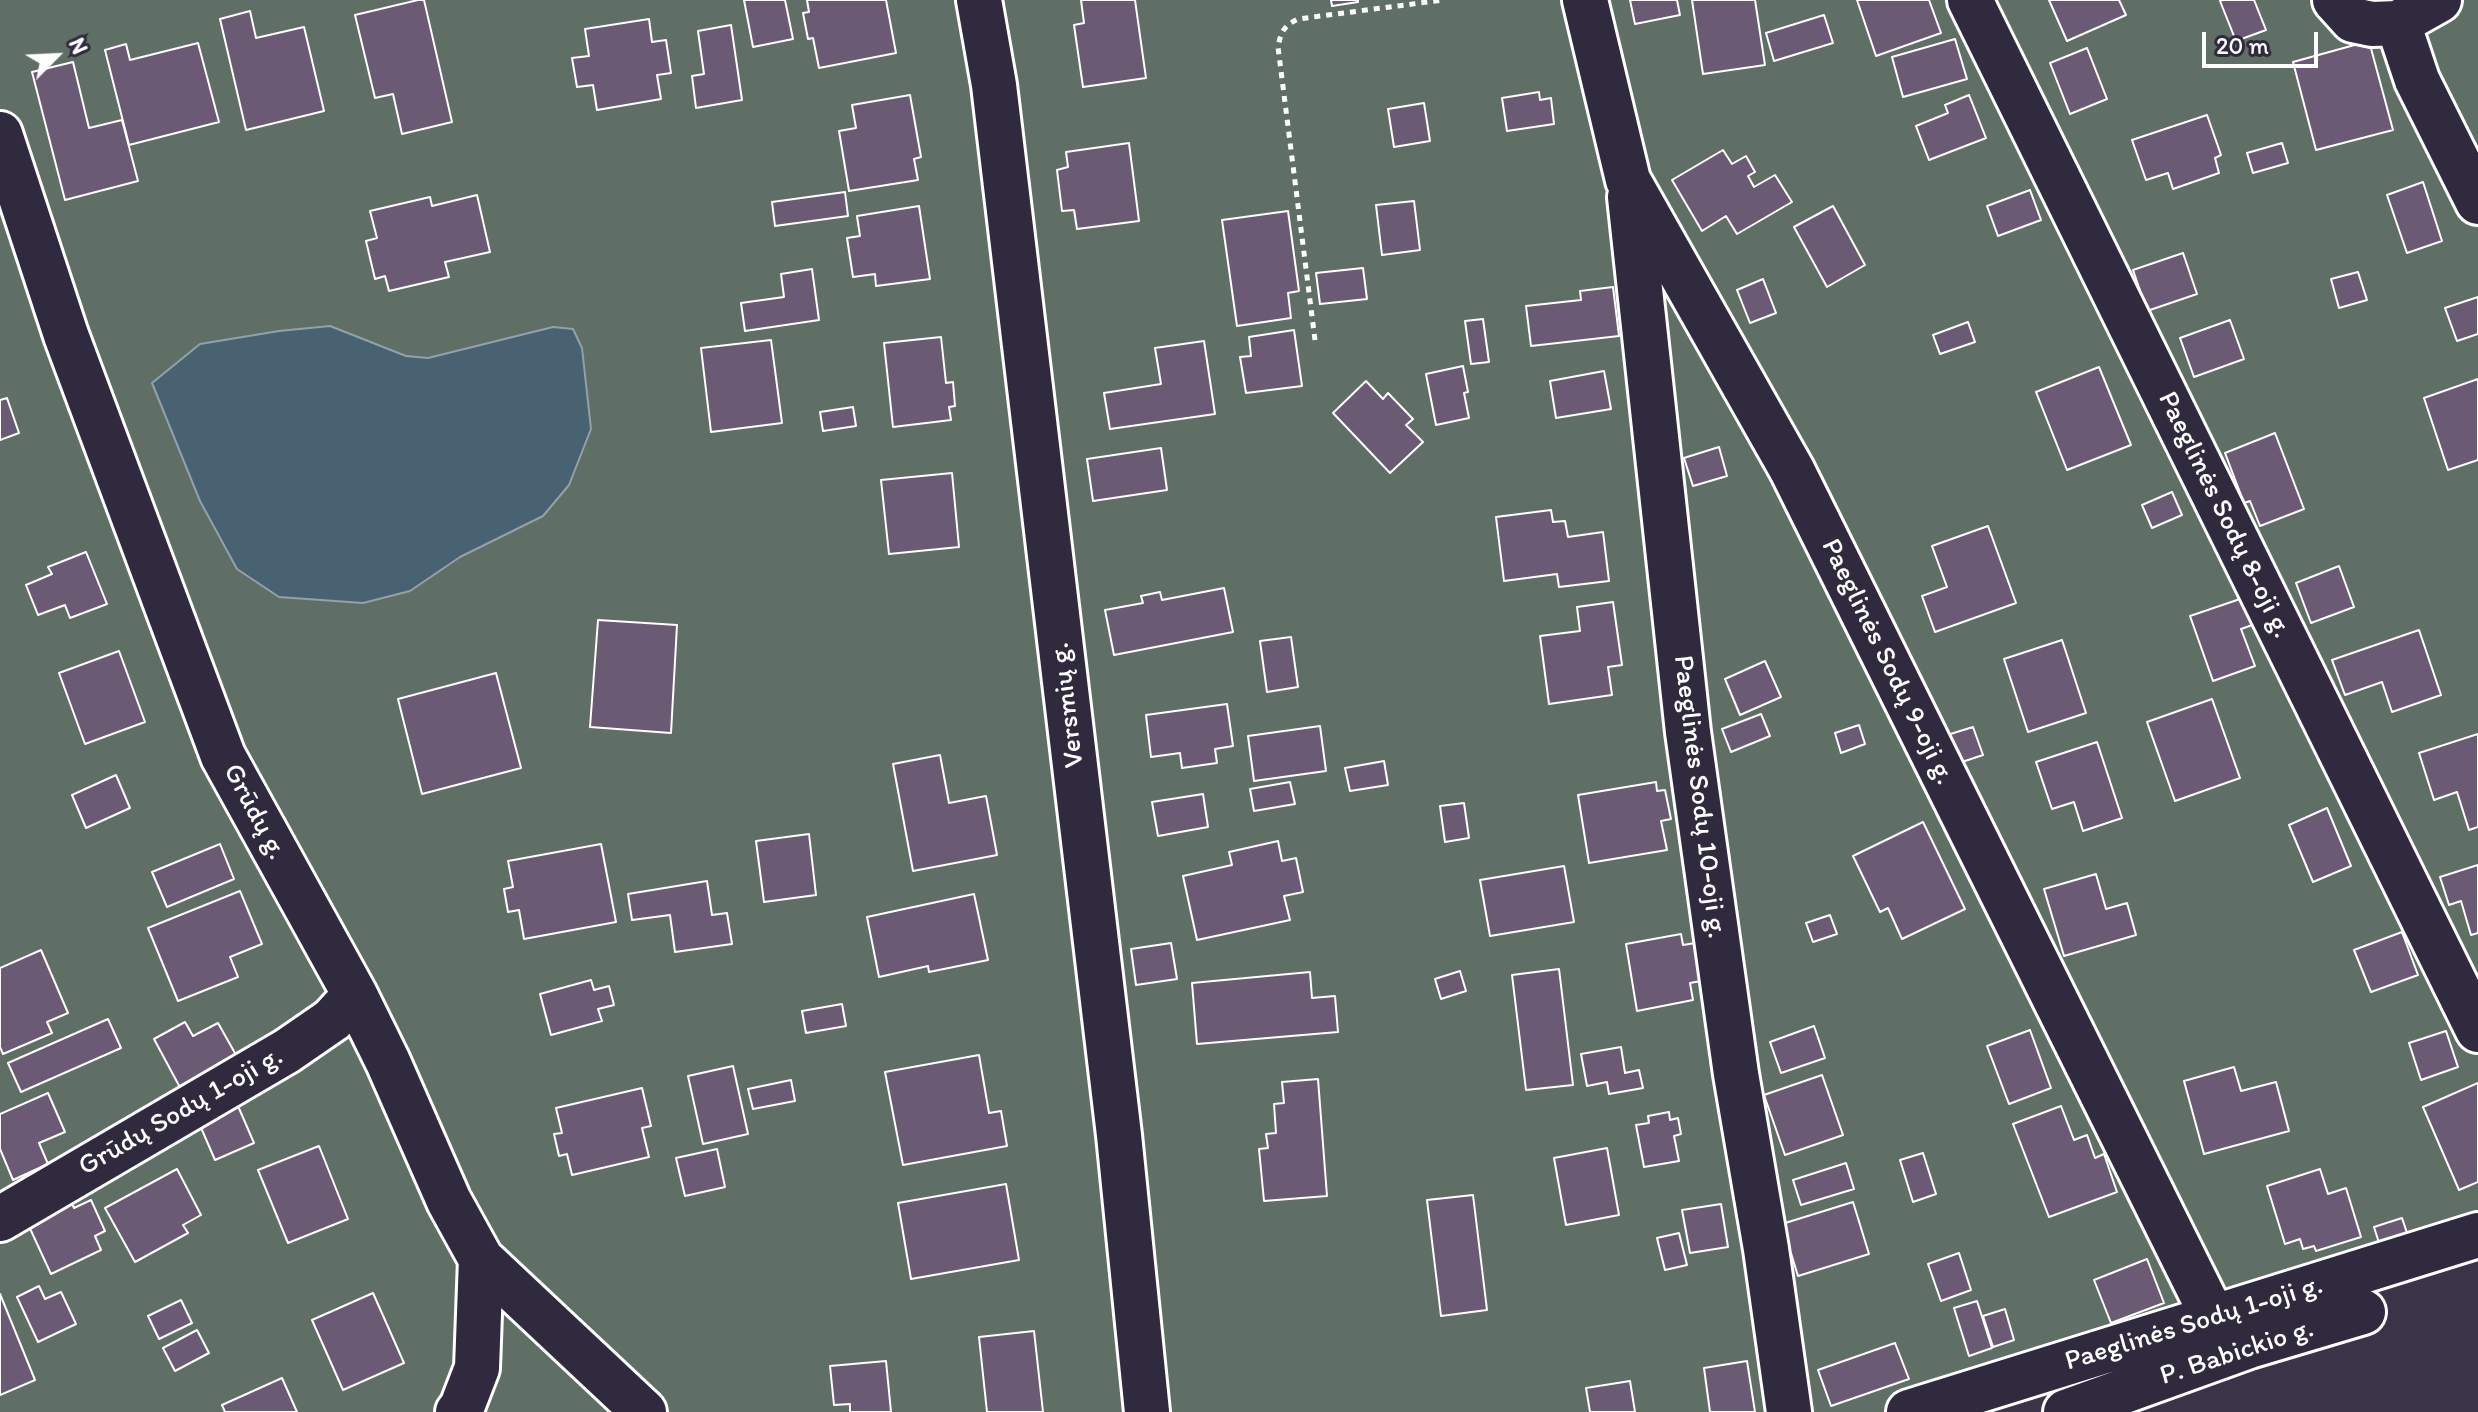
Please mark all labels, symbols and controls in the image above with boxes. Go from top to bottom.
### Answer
north arrow [16,16,96,96]
scale bar [2206,16,2322,66]
text: 20 m [2216,31,2269,60]
text: N [63,34,94,58]
street label: Paeglinės Sodų 8-oji g. [2150,386,2298,644]
street label: Paeglinės Sodų 9-oji g. [1813,534,1961,790]
street label: Versmių g. [1044,640,1092,770]
street label: Paeglinės Sodų 10-oji g. [1665,653,1733,941]
street label: Grūdų g. [215,758,293,866]
street label: Grūdų Sodų 1-oji g. [73,1040,289,1184]
street label: Paeglinės Sodų 1-oji g. [2061,1269,2327,1379]
street label: P. Babickio g. [2156,1312,2318,1394]

